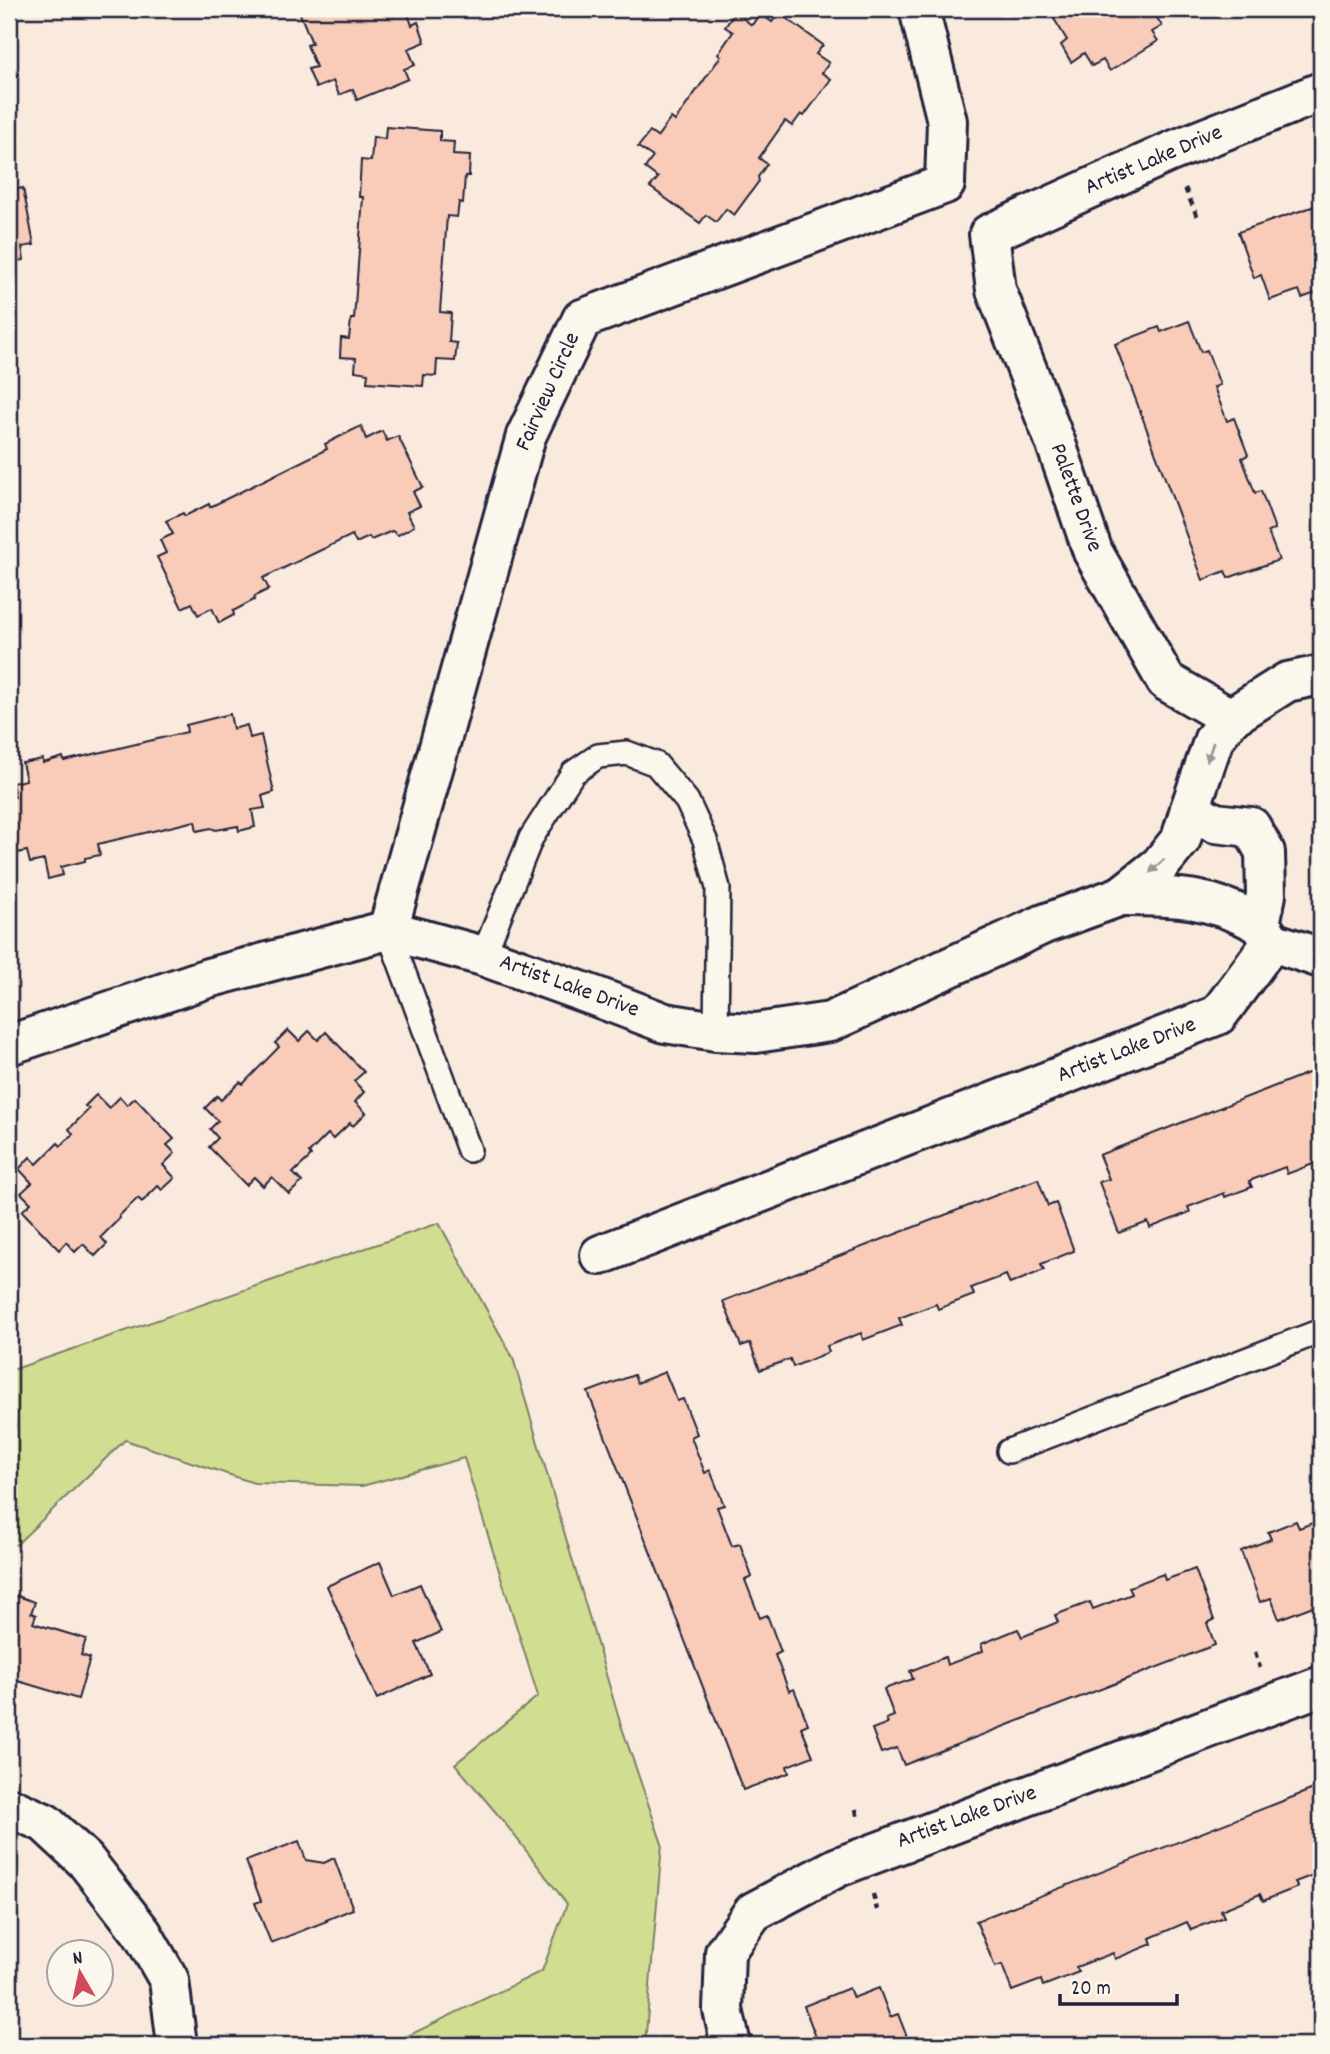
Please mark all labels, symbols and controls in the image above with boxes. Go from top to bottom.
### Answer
street label: Artist Lake Drive [1080,117,1228,205]
street label: Fairview Circle [508,327,590,457]
street label: Palette Drive [1040,439,1110,557]
one-way arrow [1204,741,1215,762]
one-way arrow [1148,858,1166,874]
street label: Artist Lake Drive [494,946,644,1028]
street label: Artist Lake Drive [1053,1009,1201,1093]
street label: Artist Lake Drive [892,1777,1042,1859]
north arrow [46,1938,116,2008]
text: N [71,1946,85,1974]
scale bar [1060,1963,1178,2007]
text: 20 m [1071,1975,1111,2005]

